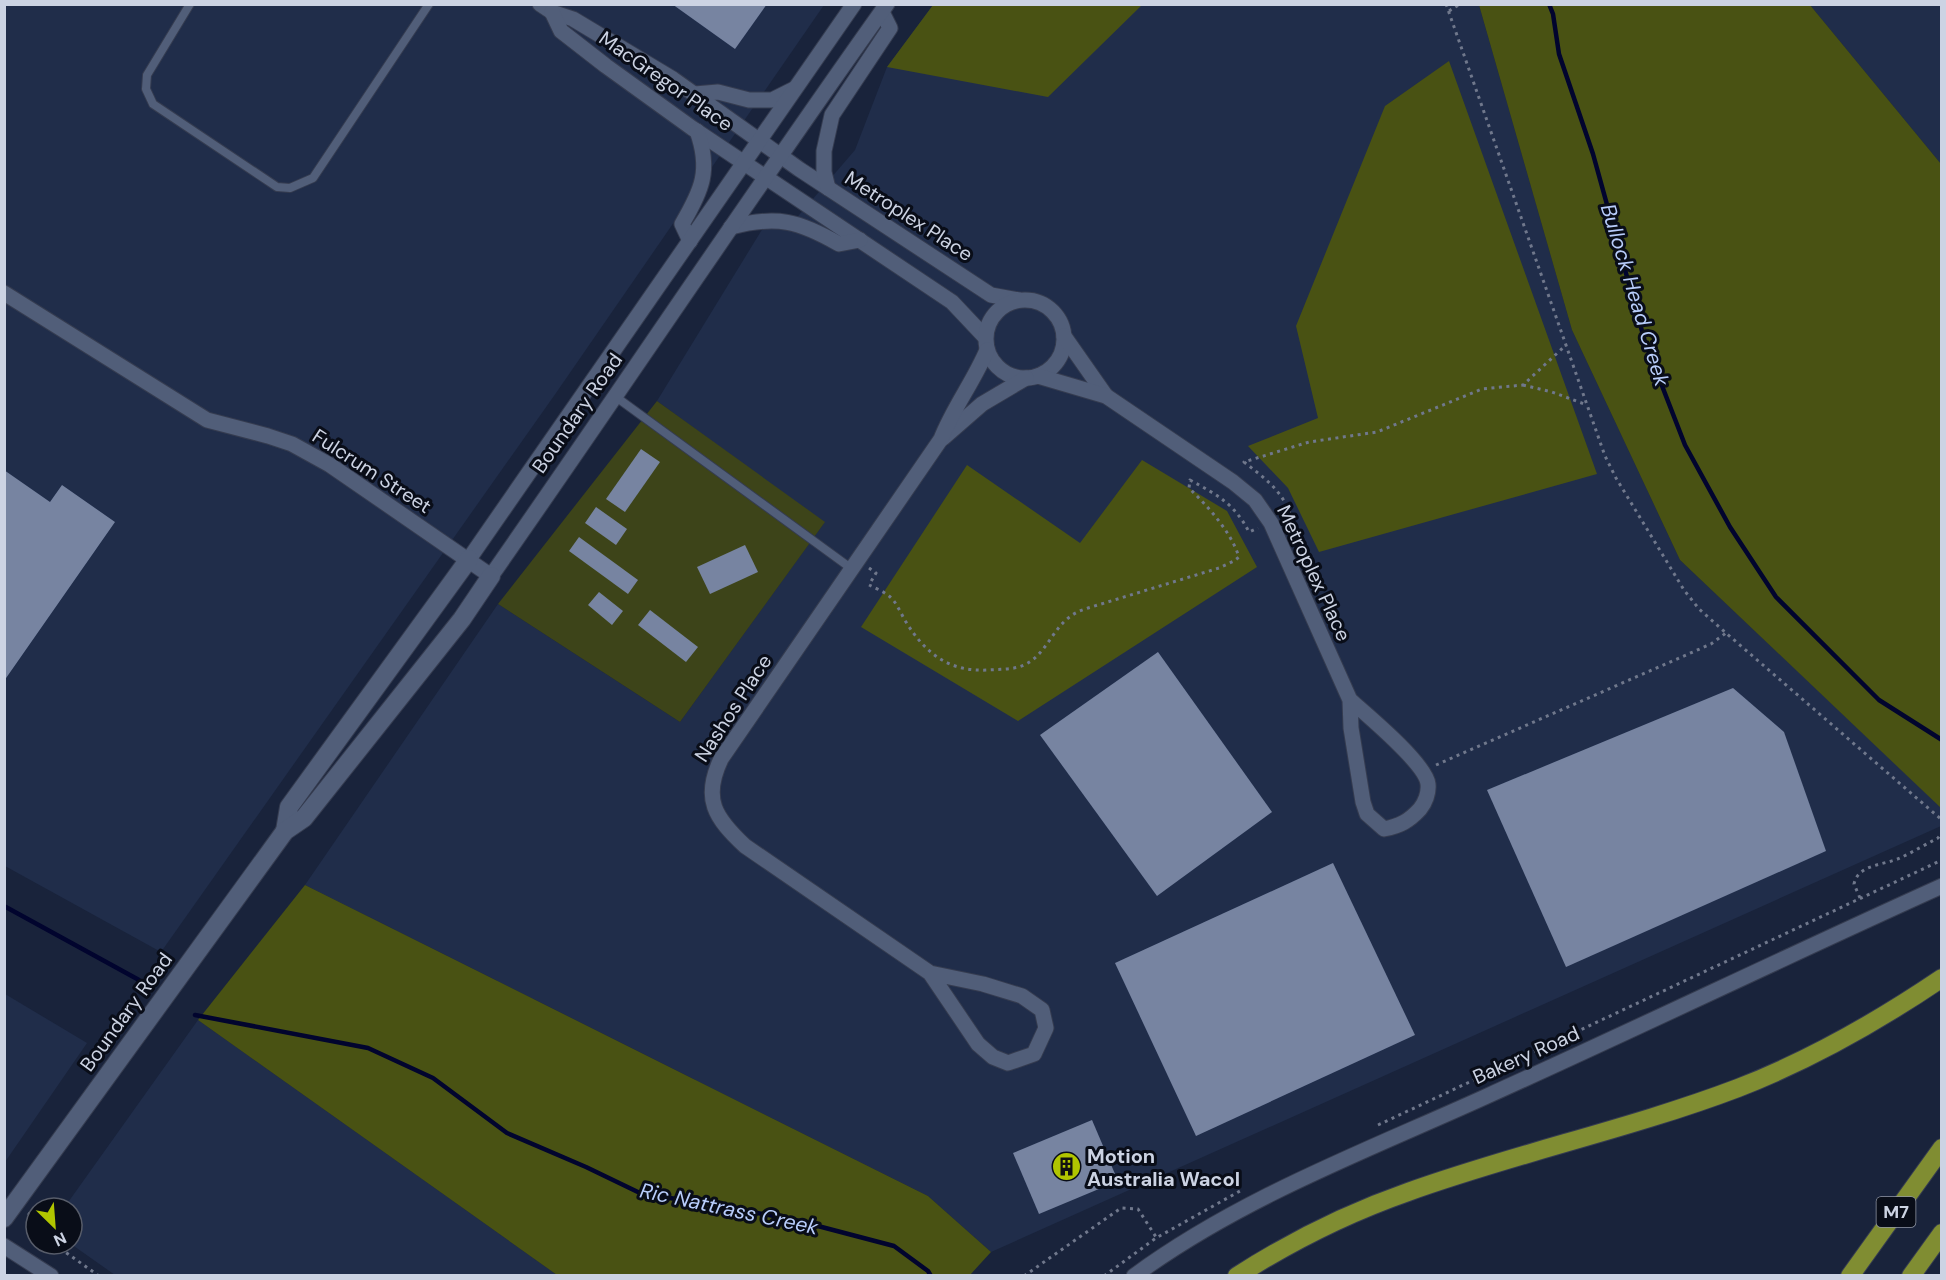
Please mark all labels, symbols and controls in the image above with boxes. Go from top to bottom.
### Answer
street label: MacGregor Place [594,25,738,137]
street label: Metroplex Place [840,165,978,267]
water label: Bullock Head Creek [1594,200,1676,390]
street label: Boundary Road [526,348,628,478]
street label: Fulcrum Street [308,423,437,519]
street label: Metroplex Place [1271,501,1357,645]
street label: Nashos Place [689,649,777,767]
street label: Boundary Road [74,947,178,1077]
street label: Bakery Road [1469,1020,1583,1090]
place label: Motion Australia Wacol [1087,1143,1240,1192]
building icon: Motion Australia Wacol [1050,1151,1082,1183]
water label: Ric Nattrass Creek [637,1176,821,1242]
north arrow [24,1196,84,1256]
road number: M7 [1876,1197,1916,1227]
text: N [50,1227,70,1251]

